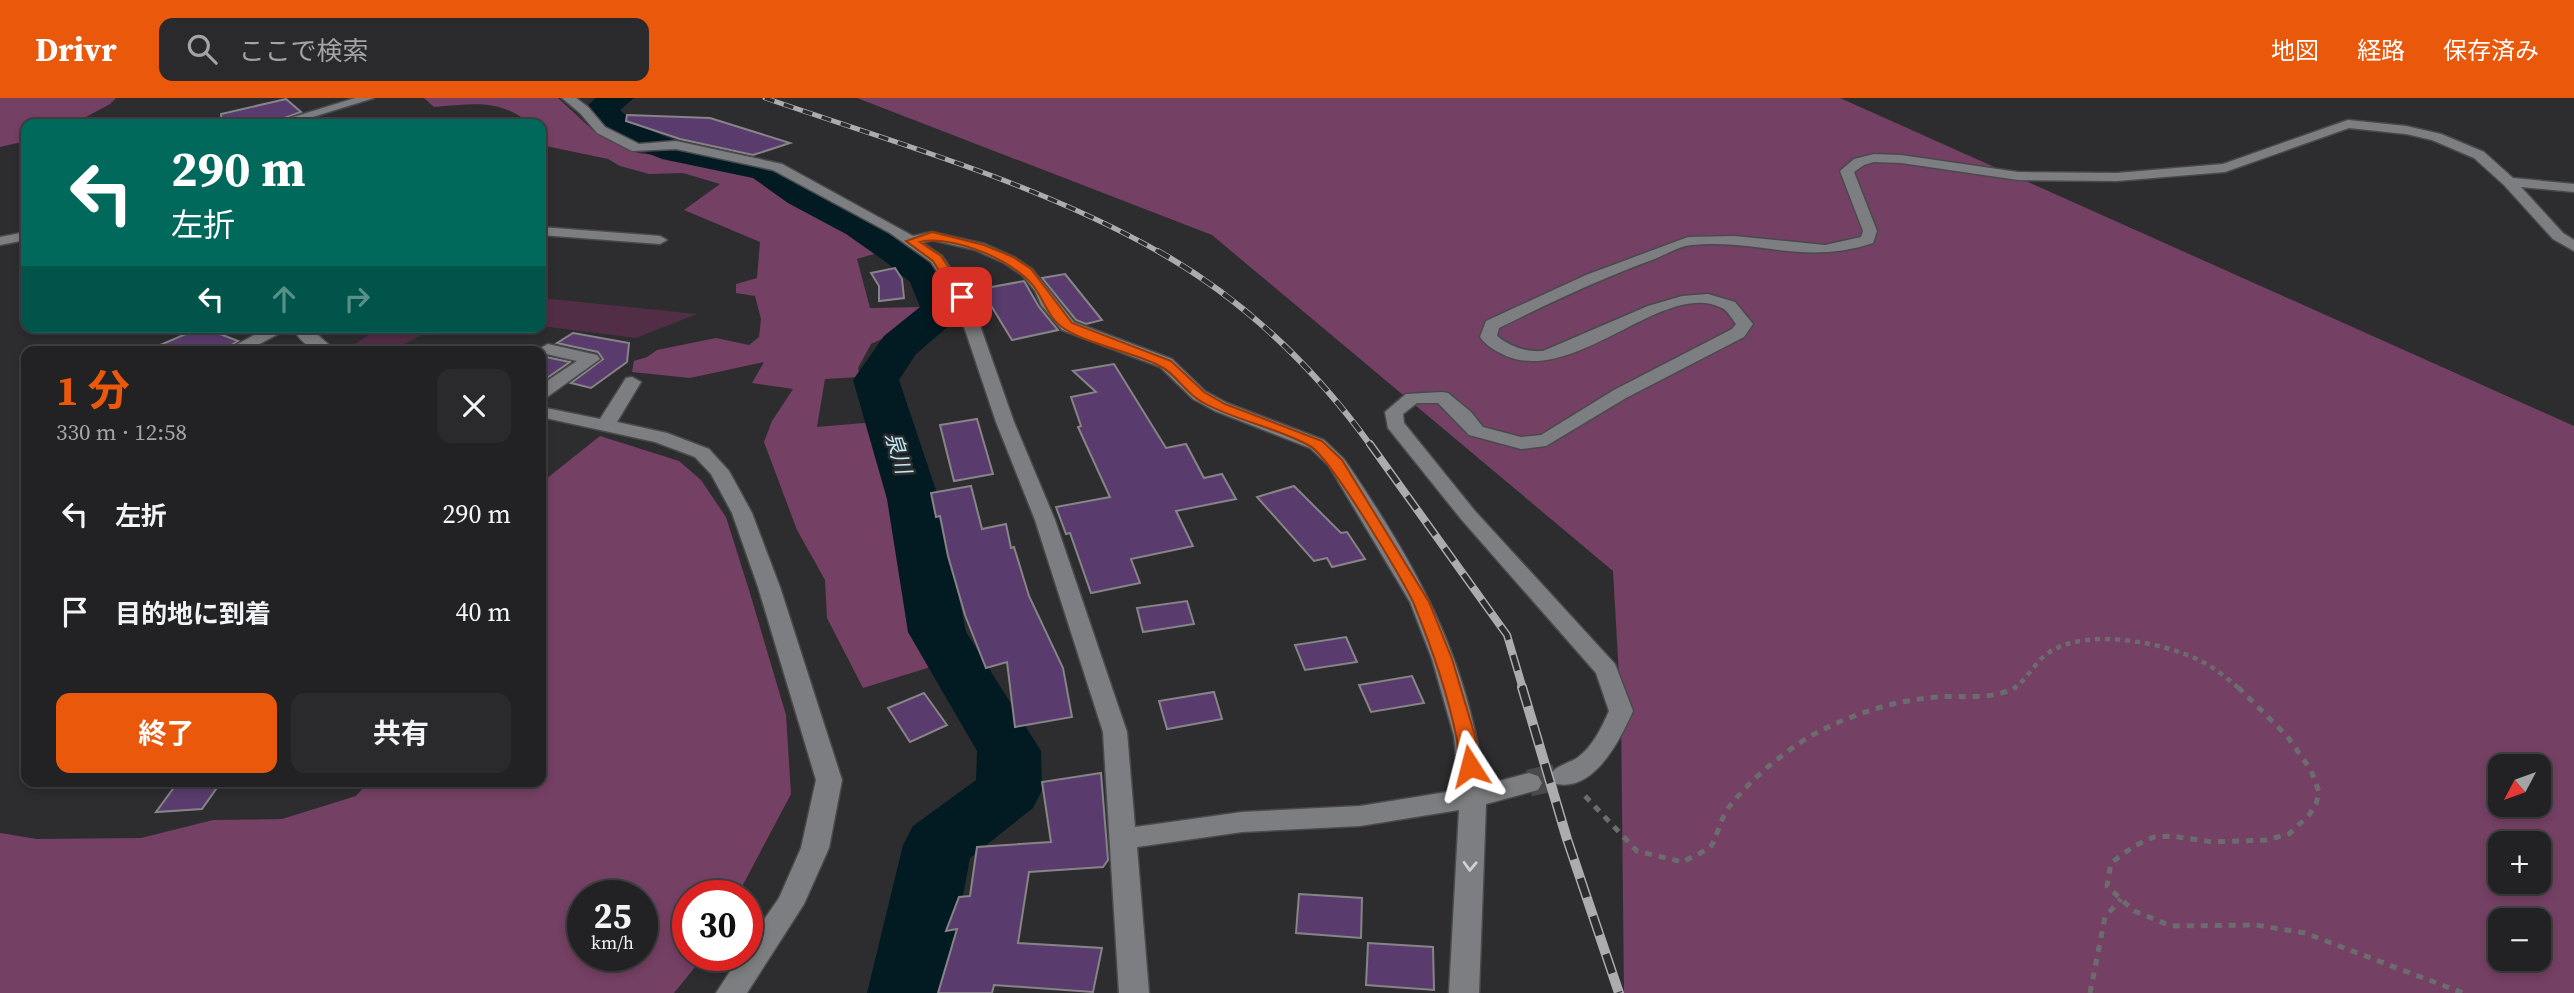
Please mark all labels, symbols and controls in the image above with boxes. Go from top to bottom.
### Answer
search box [159,18,649,81]
text: Drivr [35,27,117,72]
icon: search [183,30,221,68]
text: ここで検索 [239,33,369,69]
text: 地図 [2271,34,2319,67]
text: 経路 [2357,34,2405,67]
text: 保存済み [2443,34,2539,67]
text: 290 m [171,135,306,202]
icon: left [56,147,147,238]
text: 左折 [171,203,235,247]
pin [932,267,992,327]
icon: arrive [943,278,981,316]
icon: left [192,280,230,318]
icon: ahead [265,280,303,318]
icon: right [338,280,376,318]
text: 1 分 [56,361,130,419]
button: close [437,369,511,443]
text: 330 m · 12:58 [56,416,187,448]
water label: 泉川 [878,429,919,479]
icon: left [56,495,94,533]
text: 290 m [443,496,511,532]
text: 左折 [115,498,167,534]
icon: arrive [56,593,94,631]
text: 40 m [456,594,511,630]
text: 目的地に到着 [115,596,271,632]
button: 終了 [56,693,277,773]
button: 共有 [291,693,511,773]
position arrow [1433,729,1507,803]
north arrow [2488,754,2552,817]
map controls [2488,754,2551,971]
button: + [2488,831,2551,894]
one-way arrow [1462,861,1477,872]
speed limit sign: 30 [672,880,763,971]
text: 25 [594,892,631,940]
button: − [2488,908,2551,971]
text: km/h [591,930,634,955]

